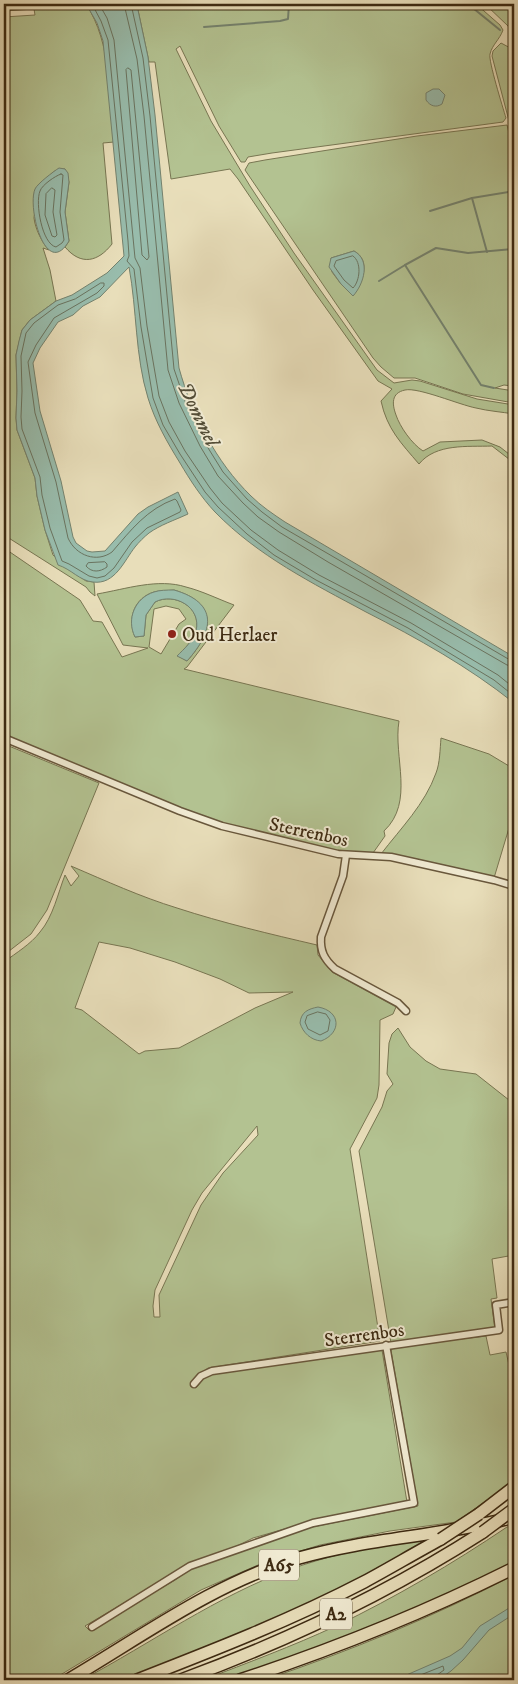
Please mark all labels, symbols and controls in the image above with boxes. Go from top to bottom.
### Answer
water label: Dommel [171,378,225,452]
place label: Oud Herlaer [182,624,277,647]
marker: Oud Herlaer [166,628,178,640]
street label: Sterrenbos [267,813,350,852]
street label: Sterrenbos [323,1319,406,1352]
road number: A65 [259,1550,299,1580]
road number: A2 [320,1598,352,1630]

